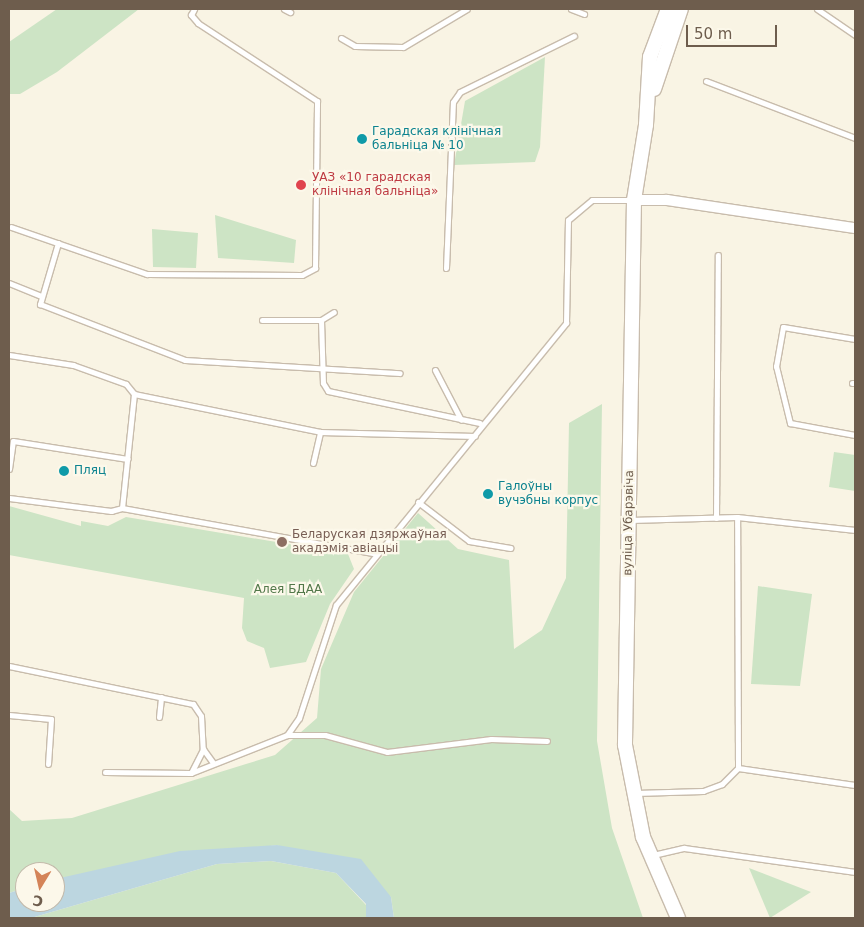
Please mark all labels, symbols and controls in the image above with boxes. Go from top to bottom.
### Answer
scale bar [689,15,780,47]
text: 50 m [694,25,732,43]
place label: Гарадская клінічная бальніца № 10 [372,125,501,153]
marker: Гарадская клінічная бальніца № 10 [356,133,368,145]
place label: УАЗ «10 гарадская клінічная бальніца» [312,171,438,199]
marker: УАЗ «10 гарадская клінічная бальніца» [294,178,308,192]
place label: Пляц [74,464,106,478]
marker: Пляц [58,465,70,477]
street label: вуліца Убарэвіча [621,470,637,576]
place label: Галоўны вучэбны корпус [498,480,598,508]
marker: Галоўны вучэбны корпус [482,488,494,500]
place label: Беларуская дзяржаўная акадэмія авіацыі [292,528,447,556]
marker: Беларуская дзяржаўная акадэмія авіацыі [276,536,288,548]
park label: Алея БДАА [254,583,322,597]
north arrow [15,862,65,912]
text: С [31,892,44,910]

